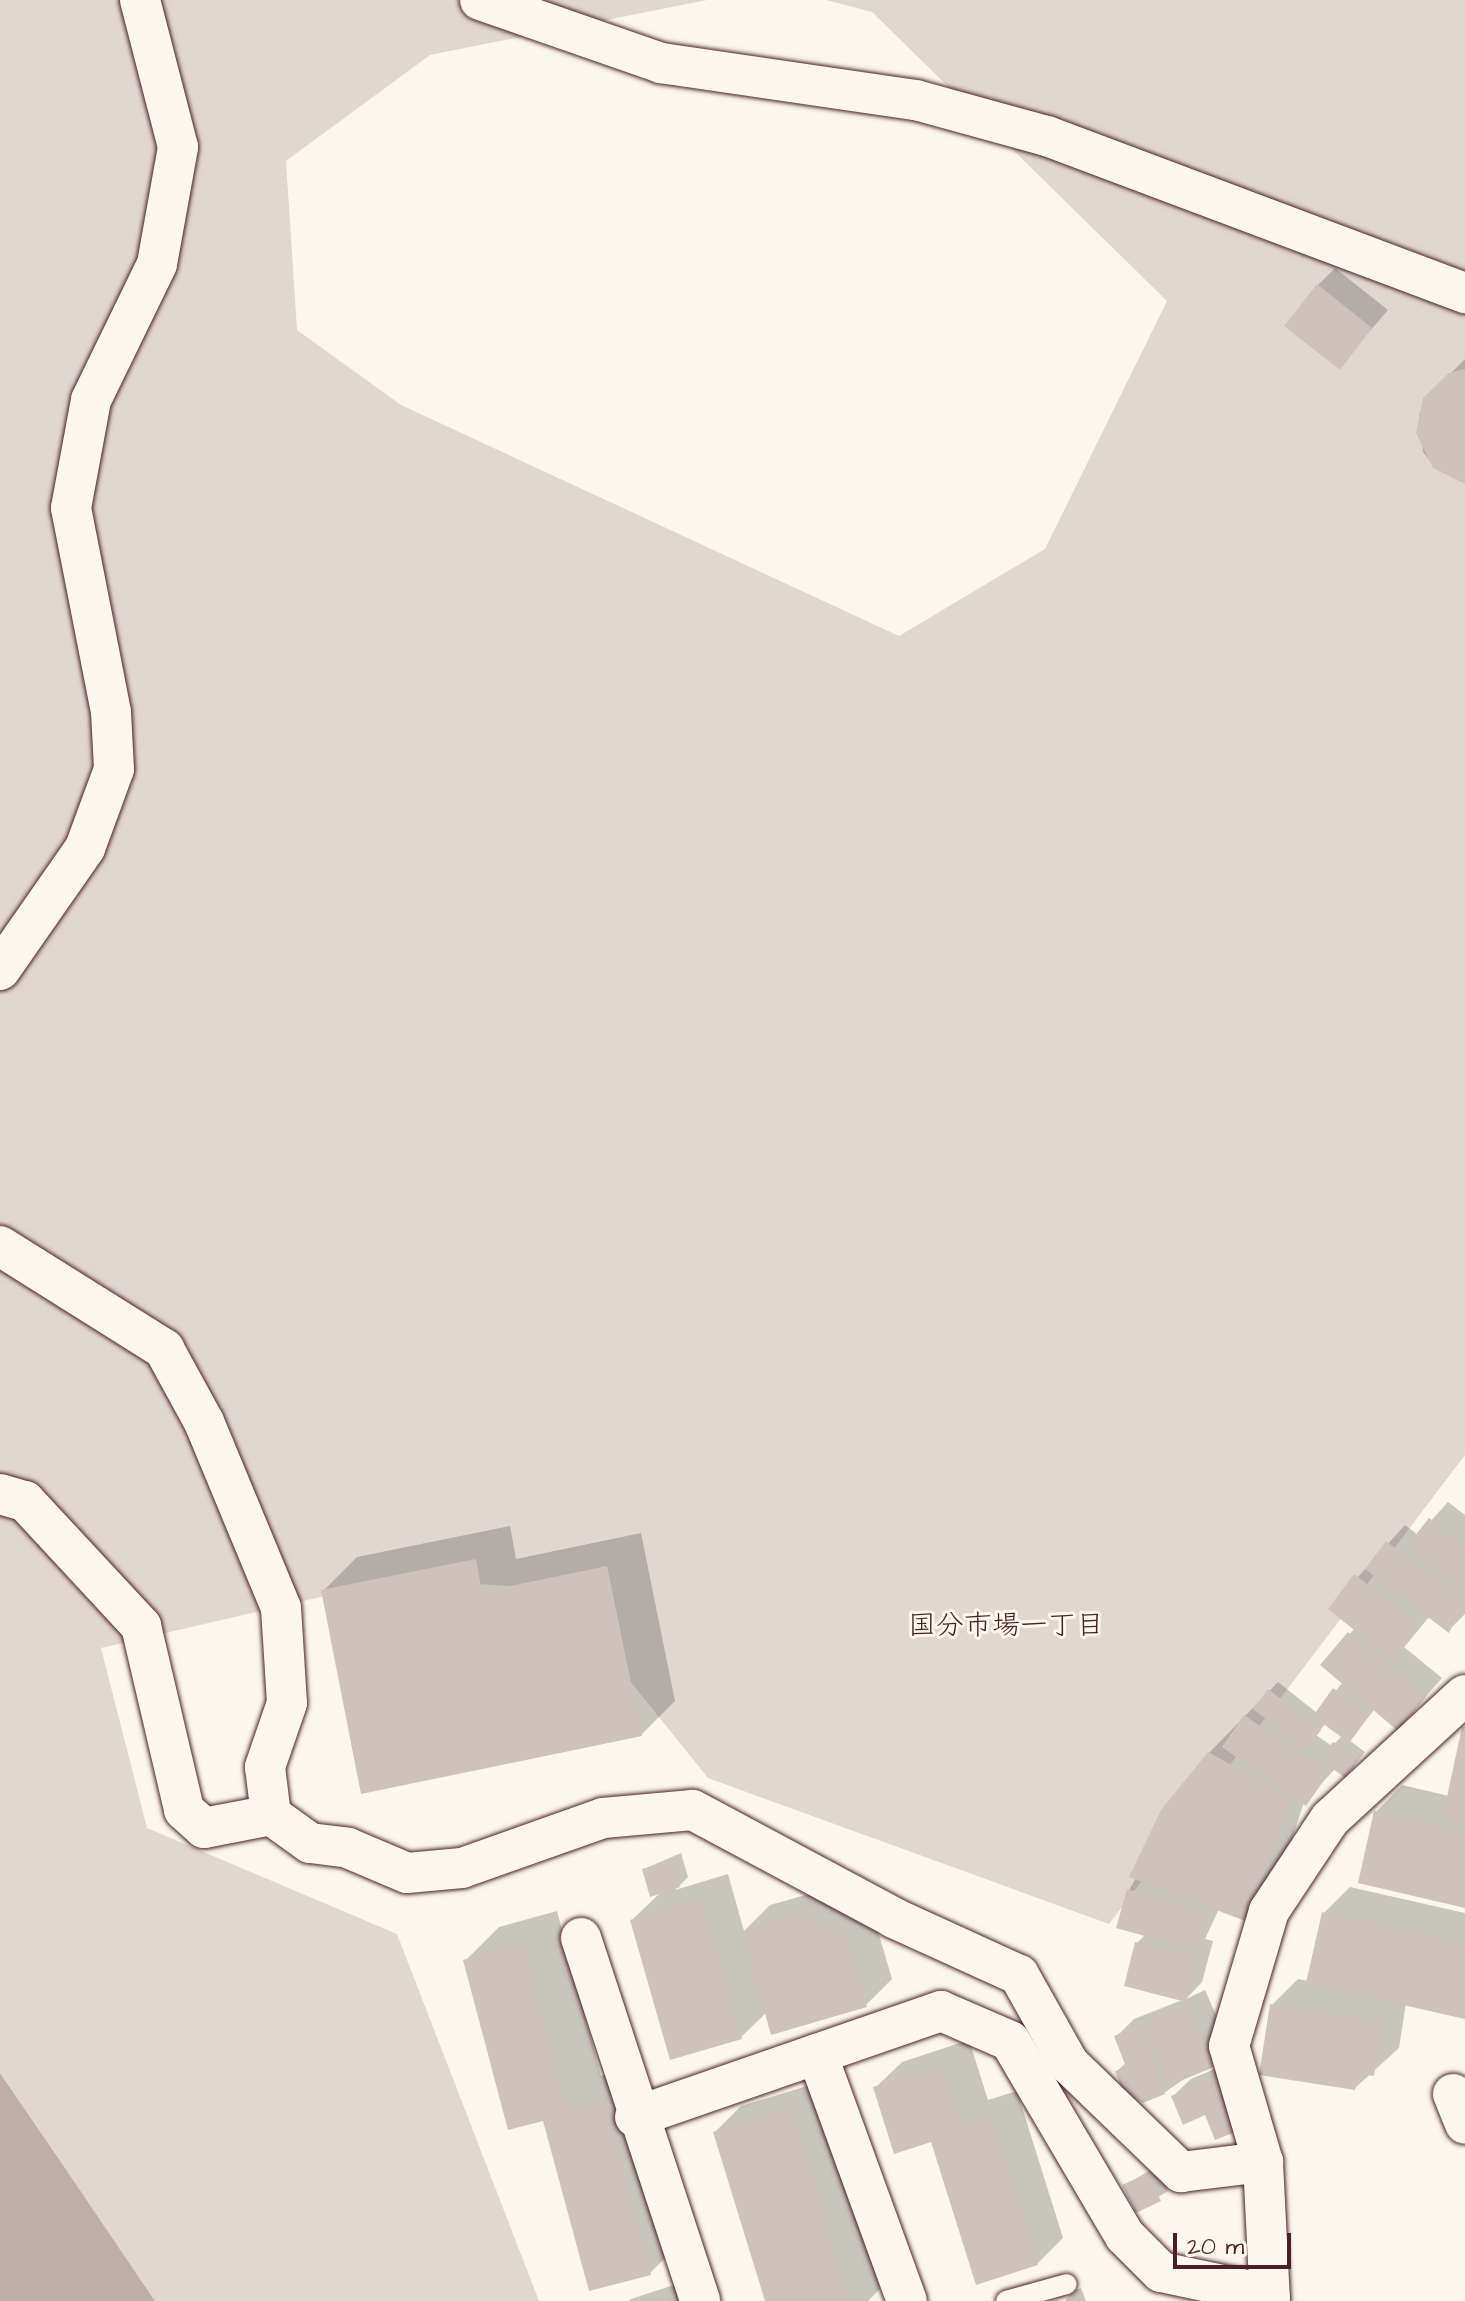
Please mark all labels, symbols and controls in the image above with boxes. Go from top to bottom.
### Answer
district label: 国分市場一丁目 [908,1609,1104,1643]
scale bar [1177,2217,1295,2267]
text: 20 m [1187,2230,1244,2264]

